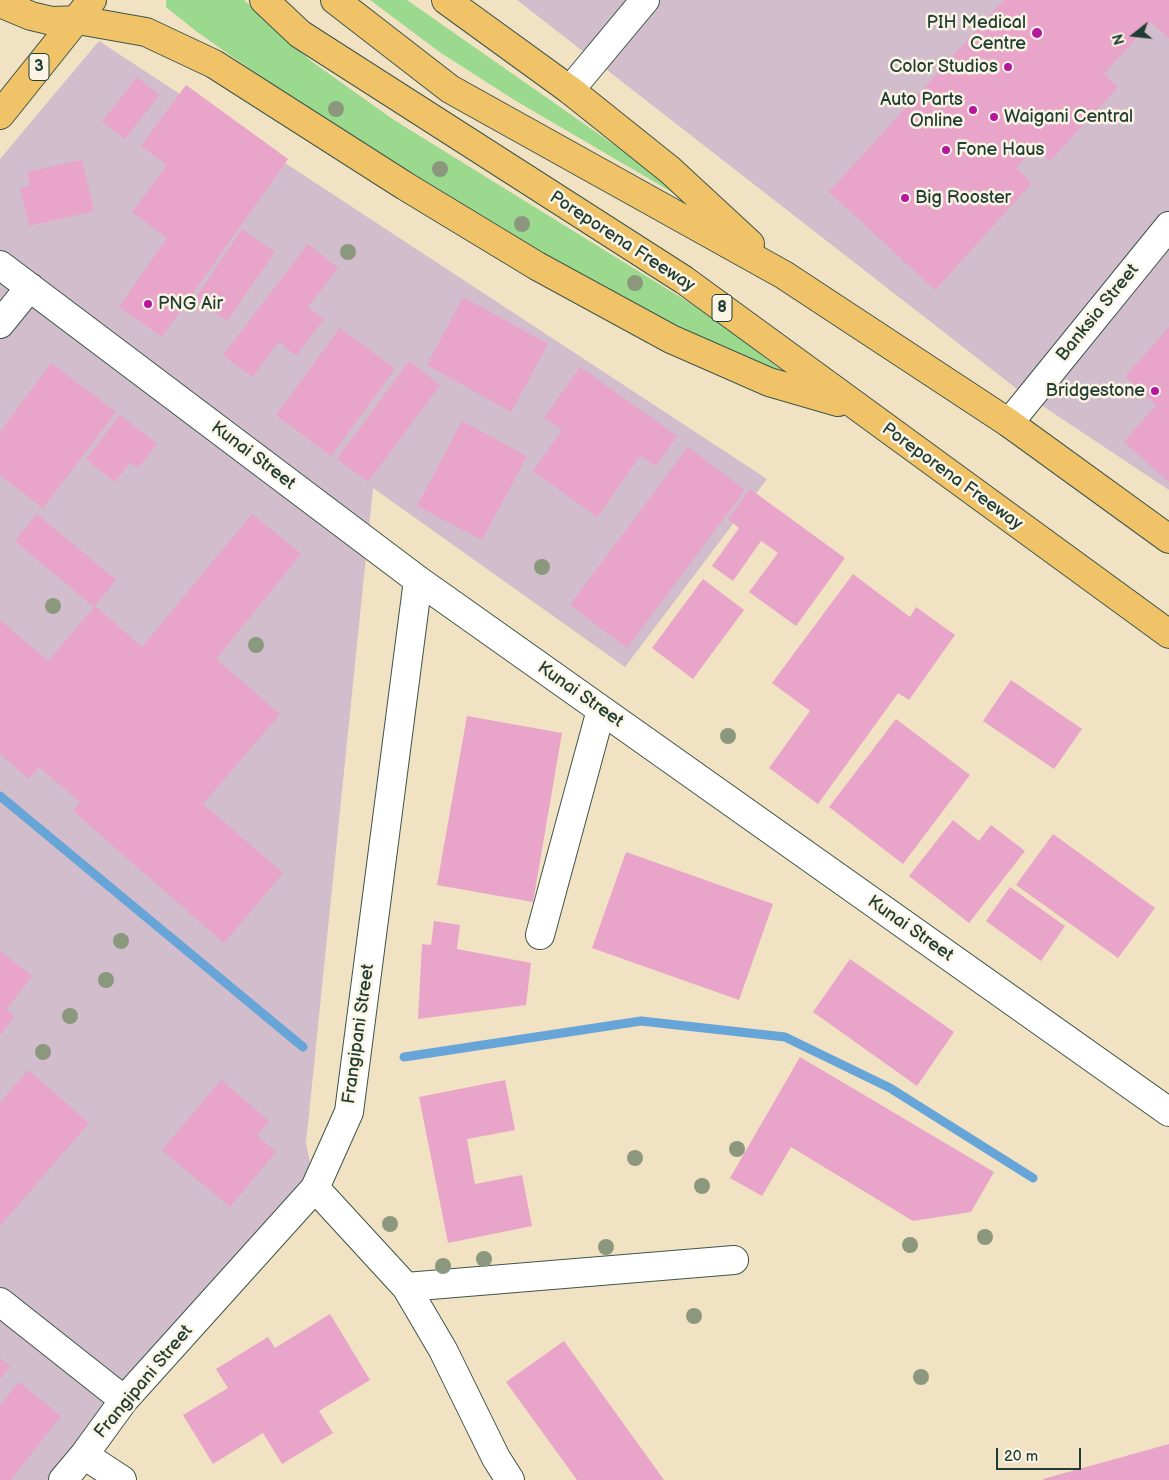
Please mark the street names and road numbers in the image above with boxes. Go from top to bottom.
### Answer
road number: 3 [29,54,49,80]
street label: Poreporena Freeway [545,187,699,297]
street label: Banksia Street [1052,260,1144,366]
road number: 8 [712,294,732,322]
street label: Kunai Street [207,417,299,495]
street label: Poreporena Freeway [877,419,1027,535]
street label: Kunai Street [533,657,627,733]
street label: Kunai Street [863,891,957,967]
street label: Frangipani Street [338,963,380,1105]
street label: Frangipani Street [90,1321,198,1443]

